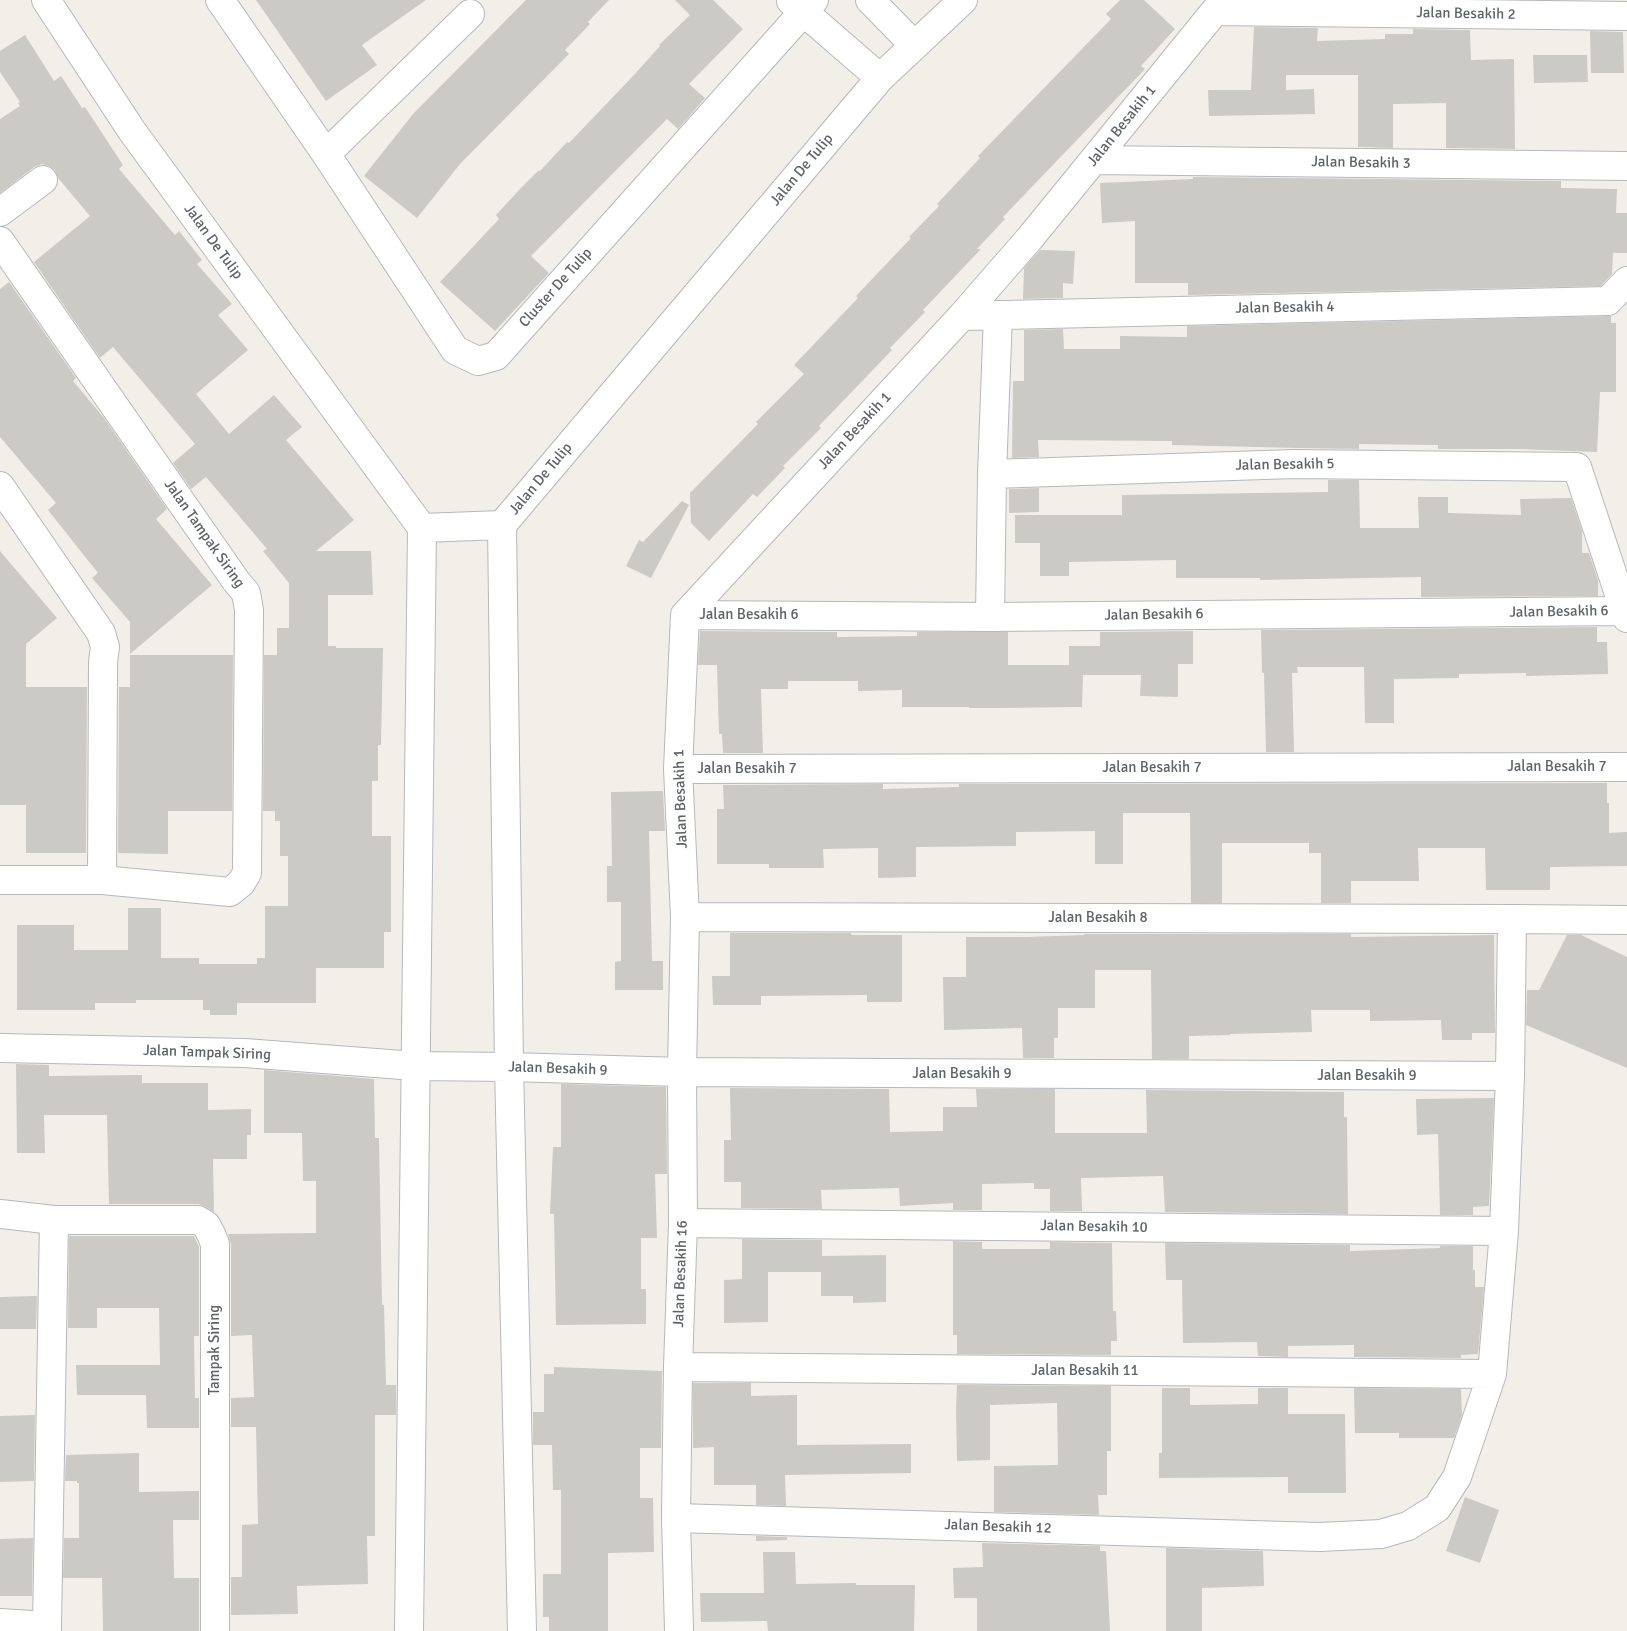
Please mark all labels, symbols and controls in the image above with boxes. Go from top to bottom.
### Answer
street label: Jalan Besakih 2 [1416,4,1516,24]
street label: Jalan Besakih 1 [1084,82,1160,170]
street label: Jalan De Tulip [767,130,837,210]
street label: Jalan Besakih 3 [1311,153,1411,173]
street label: Jalan De Tulip [180,201,246,283]
street label: Cluster De Tulip [516,245,596,331]
street label: Jalan Besakih 4 [1235,298,1335,318]
street label: Jalan Besakih 1 [815,389,895,473]
street label: Jalan De Tulip [506,439,576,519]
street label: Jalan Besakih 5 [1235,455,1335,475]
street label: Jalan Tampak Siring [160,476,248,592]
street label: Jalan Besakih 6 [1509,602,1609,622]
street label: Jalan Besakih 6 [1104,605,1204,625]
street label: Jalan Besakih 6 [699,606,799,624]
street label: Jalan Besakih 1 [670,749,692,849]
street label: Jalan Besakih 7 [1507,758,1607,776]
street label: Jalan Besakih 7 [1102,759,1202,777]
street label: Jalan Besakih 7 [697,760,797,778]
street label: Jalan Besakih 8 [1048,909,1148,927]
street label: Jalan Tampak Siring [143,1042,271,1064]
street label: Jalan Besakih 9 [508,1058,608,1080]
street label: Jalan Besakih 9 [912,1065,1012,1083]
street label: Jalan Besakih 9 [1317,1067,1417,1085]
street label: Jalan Besakih 10 [1040,1217,1148,1237]
street label: Jalan Besakih 16 [670,1220,692,1328]
street label: Tampak Siring [206,1305,224,1395]
street label: Jalan Besakih 11 [1031,1362,1139,1380]
street label: Jalan Besakih 12 [944,1516,1052,1538]

